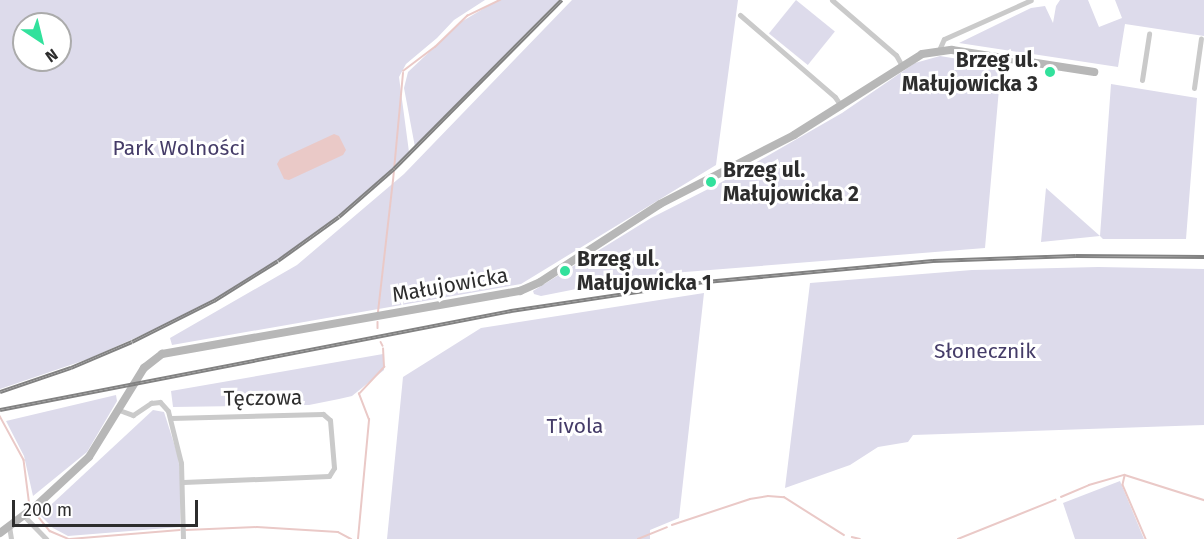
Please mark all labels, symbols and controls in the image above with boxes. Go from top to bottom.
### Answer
north arrow [12,12,72,72]
text: N [42,45,61,66]
place label: Brzeg ul. Małujowicka 3 [902,47,1038,97]
marker: Brzeg ul. Małujowicka 3 [1043,65,1057,79]
park label: Park Wolności [113,135,245,161]
place label: Brzeg ul. Małujowicka 2 [723,157,859,207]
marker: Brzeg ul. Małujowicka 2 [704,175,718,189]
place label: Brzeg ul. Małujowicka 1 [577,246,712,296]
street label: Małujowicka [390,262,510,308]
marker: Brzeg ul. Małujowicka 1 [558,264,572,278]
park label: Słonecznik [934,338,1036,364]
street label: Tęczowa [223,385,303,411]
park label: Tivola [547,413,603,439]
scale bar [15,488,201,526]
text: 200 m [23,499,72,521]

